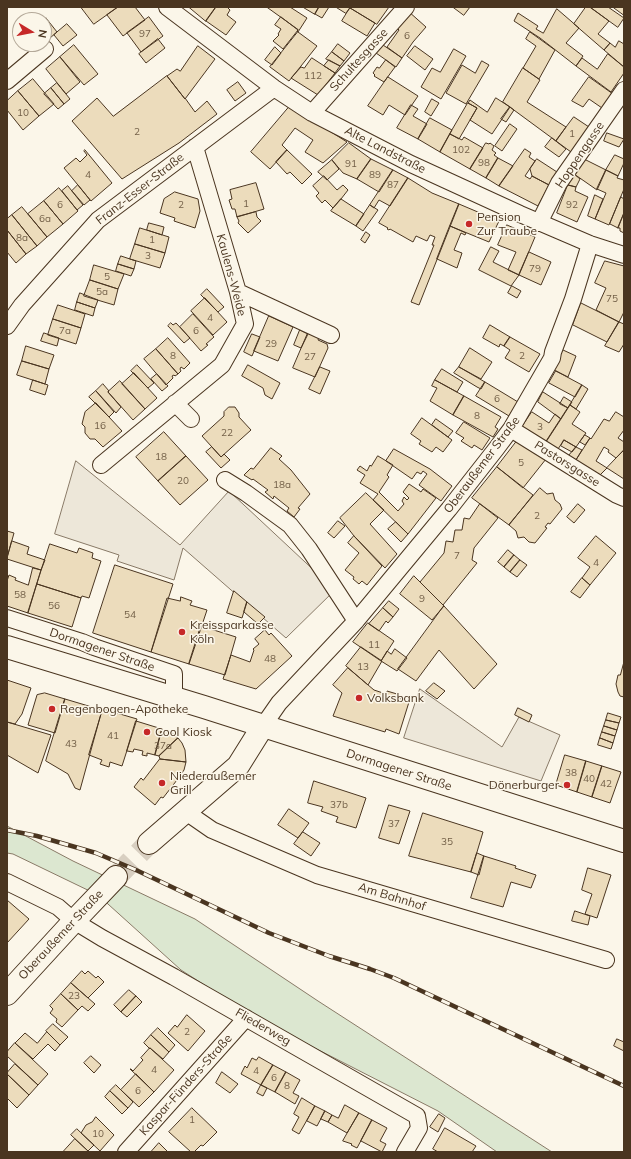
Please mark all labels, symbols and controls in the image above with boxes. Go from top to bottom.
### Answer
north arrow [12,12,52,52]
street label: Schultesgasse [327,26,391,94]
house number: 97 [139,28,151,40]
text: N [35,29,50,39]
house number: 6 [404,30,410,42]
house number: 112 [304,70,322,82]
house number: 10 [17,107,29,119]
street label: Hoppengasse [553,119,607,191]
street label: Alte Landstraße [342,123,428,177]
house number: 2 [134,126,140,138]
house number: 1 [569,128,575,140]
house number: 102 [452,144,470,156]
street label: Franz-Esser-Straße [93,150,187,228]
house number: 98 [478,157,490,169]
house number: 91 [345,158,357,170]
house number: 4 [85,169,91,181]
house number: 89 [369,169,381,181]
house number: 87 [387,179,399,191]
house number: 1 [243,198,249,210]
house number: 6 [57,199,63,211]
house number: 2 [178,199,184,211]
house number: 92 [566,199,578,211]
place label: Pension Zur Traube [477,210,537,238]
house number: 6a [39,213,51,225]
marker: Pension Zur Traube [464,219,474,229]
house number: 8a [16,232,28,244]
street label: Kaulens-Weide [213,232,249,318]
house number: 1 [149,234,155,246]
house number: 3 [145,250,151,262]
house number: 79 [529,263,541,275]
house number: 5 [104,271,110,283]
house number: 5a [96,286,108,298]
house number: 75 [606,293,618,305]
house number: 4 [207,312,213,324]
house number: 7a [59,325,71,337]
house number: 6 [193,325,199,337]
house number: 29 [265,338,277,350]
house number: 8 [170,350,176,362]
house number: 2 [519,350,525,362]
house number: 27 [304,351,316,363]
house number: 6 [494,393,500,405]
house number: 8 [474,410,480,422]
street label: Oberaußemer Straße [441,414,523,516]
house number: 16 [94,420,106,432]
house number: 3 [537,421,543,433]
house number: 22 [221,427,233,439]
street label: Pastorsgasse [532,438,602,490]
house number: 18 [155,451,167,463]
house number: 5 [518,457,524,469]
house number: 20 [177,475,189,487]
house number: 18a [273,479,291,491]
house number: 2 [534,510,540,522]
house number: 7 [454,550,460,562]
house number: 4 [593,557,599,569]
house number: 58 [14,589,26,601]
house number: 9 [419,593,425,605]
house number: 56 [48,600,60,612]
house number: 54 [124,609,136,621]
place label: Kreissparkasse Köln [190,618,274,646]
street label: Dormagener Straße [48,625,156,675]
marker: Kreissparkasse Köln [177,627,187,637]
house number: 11 [368,639,380,651]
house number: 48 [264,653,276,665]
house number: 13 [357,661,369,673]
place label: Volksbank [367,691,424,705]
marker: Volksbank [354,693,364,703]
place label: Regenbogen-Apotheke [60,702,188,716]
marker: Regenbogen-Apotheke [47,704,57,714]
place label: Cool Kiosk [155,725,212,739]
marker: Cool Kiosk [142,727,152,737]
house number: 41 [107,730,119,742]
house number: 43 [65,738,77,750]
house number: 37a [154,740,172,752]
street label: Dormagener Straße [344,746,454,794]
house number: 38 [565,767,577,779]
place label: Niederaußemer Grill [170,769,256,797]
house number: 40 [583,773,595,785]
marker: Niederaußemer Grill [157,778,167,788]
place label: Dönerburger [489,778,559,792]
house number: 42 [600,778,612,790]
marker: Dönerburger [562,780,572,790]
house number: 37b [330,799,348,811]
house number: 37 [388,818,400,830]
house number: 35 [441,836,453,848]
street label: Am Bahnhof [357,880,427,914]
street label: Oberaußemer Straße [16,887,106,983]
house number: 23 [68,990,80,1002]
street label: Fliederweg [233,1005,293,1049]
house number: 2 [184,1026,190,1038]
street label: Kaspar-Fünders-Straße [137,1031,235,1139]
house number: 4 [151,1064,157,1076]
house number: 4 [253,1065,259,1077]
house number: 6 [271,1072,277,1084]
house number: 8 [284,1080,290,1092]
house number: 6 [135,1085,141,1097]
house number: 1 [189,1114,195,1126]
house number: 10 [92,1128,104,1140]

